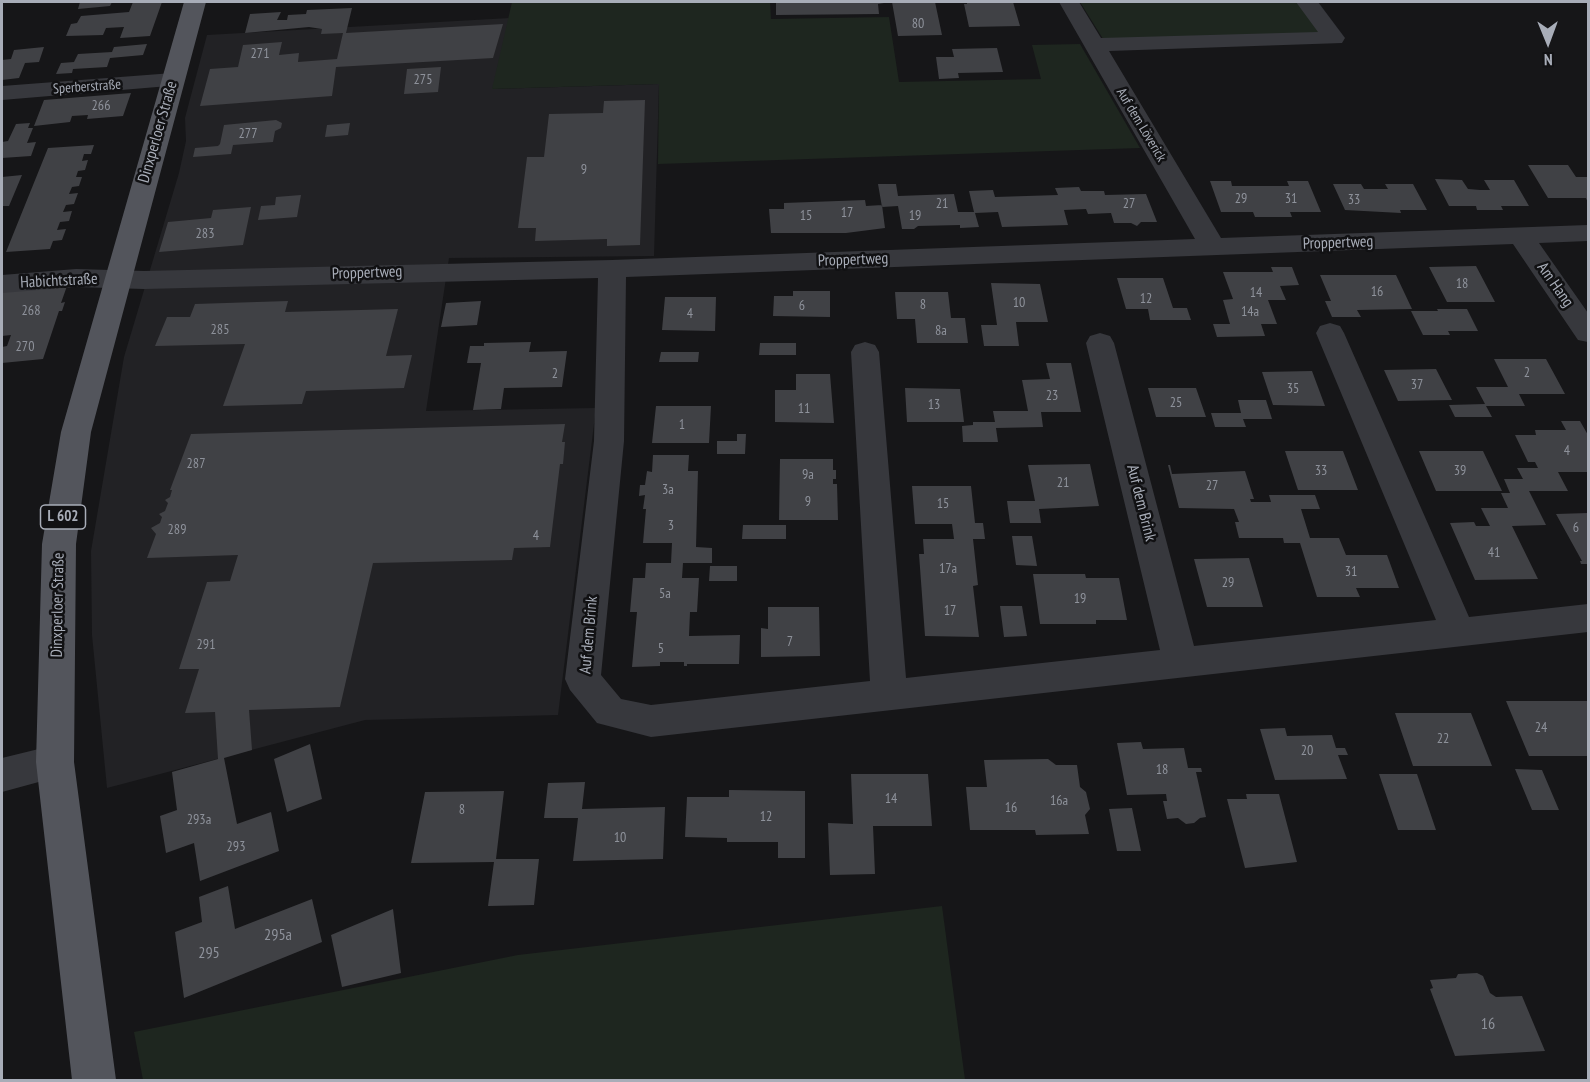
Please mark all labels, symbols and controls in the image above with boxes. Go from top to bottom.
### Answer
north arrow [1518,12,1578,72]
house number: 80 [912,16,924,32]
house number: 271 [251,46,269,62]
text: N [1544,50,1553,70]
house number: 275 [414,72,432,88]
street label: Sperberstraße [52,76,122,98]
street label: Dinxperloer Straße [134,79,182,185]
street label: Auf dem Löverick [1112,85,1170,165]
house number: 266 [92,98,110,114]
house number: 277 [239,126,257,142]
house number: 9 [581,162,587,178]
house number: 29 [1235,191,1247,207]
house number: 31 [1285,191,1297,207]
house number: 33 [1348,192,1360,208]
house number: 21 [936,196,948,212]
house number: 27 [1123,196,1135,212]
house number: 17 [841,205,853,221]
house number: 15 [800,208,812,224]
house number: 19 [909,208,921,224]
house number: 283 [196,226,214,242]
street label: Proppertweg [1302,232,1374,254]
street label: Proppertweg [817,249,889,271]
street label: Am Hang [1533,259,1577,311]
street label: Proppertweg [331,262,403,284]
street label: Habichtstraße [20,269,98,293]
house number: 18 [1456,276,1468,292]
house number: 16 [1371,284,1383,300]
house number: 14 [1250,285,1262,301]
house number: 12 [1140,291,1152,307]
house number: 10 [1013,295,1025,311]
house number: 8 [920,297,926,313]
house number: 6 [799,298,805,314]
house number: 268 [22,303,40,319]
house number: 14a [1241,304,1259,320]
house number: 4 [687,306,693,322]
house number: 285 [211,322,229,338]
house number: 8a [935,323,947,339]
house number: 270 [16,339,34,355]
house number: 2 [1524,365,1530,381]
house number: 2 [552,366,558,382]
house number: 37 [1411,377,1423,393]
house number: 35 [1287,381,1299,397]
house number: 23 [1046,388,1058,404]
house number: 25 [1170,395,1182,411]
house number: 13 [928,397,940,413]
house number: 11 [798,401,810,417]
house number: 1 [679,417,685,433]
house number: 4 [1564,443,1570,459]
house number: 287 [187,456,205,472]
street label: Auf dem Brink [1122,463,1160,543]
house number: 33 [1315,463,1327,479]
house number: 39 [1454,463,1466,479]
house number: 9a [802,467,814,483]
house number: 21 [1057,475,1069,491]
house number: 27 [1206,478,1218,494]
house number: 3a [662,482,674,498]
house number: 9 [805,494,811,510]
house number: 15 [937,496,949,512]
road number: L 602 [40,505,86,529]
house number: 3 [668,518,674,534]
house number: 6 [1573,520,1579,536]
house number: 289 [168,522,186,538]
house number: 4 [533,528,539,544]
house number: 41 [1488,545,1500,561]
street label: Dinxperloer Straße [47,552,69,658]
house number: 17a [939,561,957,577]
house number: 31 [1345,564,1357,580]
house number: 29 [1222,575,1234,591]
house number: 5a [659,586,671,602]
house number: 19 [1074,591,1086,607]
street label: Auf dem Brink [576,595,602,675]
house number: 17 [944,603,956,619]
house number: 7 [787,634,793,650]
house number: 291 [197,637,215,653]
house number: 5 [658,641,664,657]
house number: 24 [1535,720,1547,736]
house number: 22 [1437,731,1449,747]
house number: 20 [1301,743,1313,759]
house number: 18 [1156,762,1168,778]
house number: 14 [885,791,897,807]
house number: 16a [1050,793,1068,809]
house number: 16 [1005,800,1017,816]
house number: 8 [459,802,465,818]
house number: 12 [760,809,772,825]
house number: 293a [187,812,211,828]
house number: 10 [614,830,626,846]
house number: 293 [227,839,245,855]
house number: 295a [264,925,292,945]
house number: 295 [198,943,220,963]
house number: 16 [1481,1014,1495,1034]

